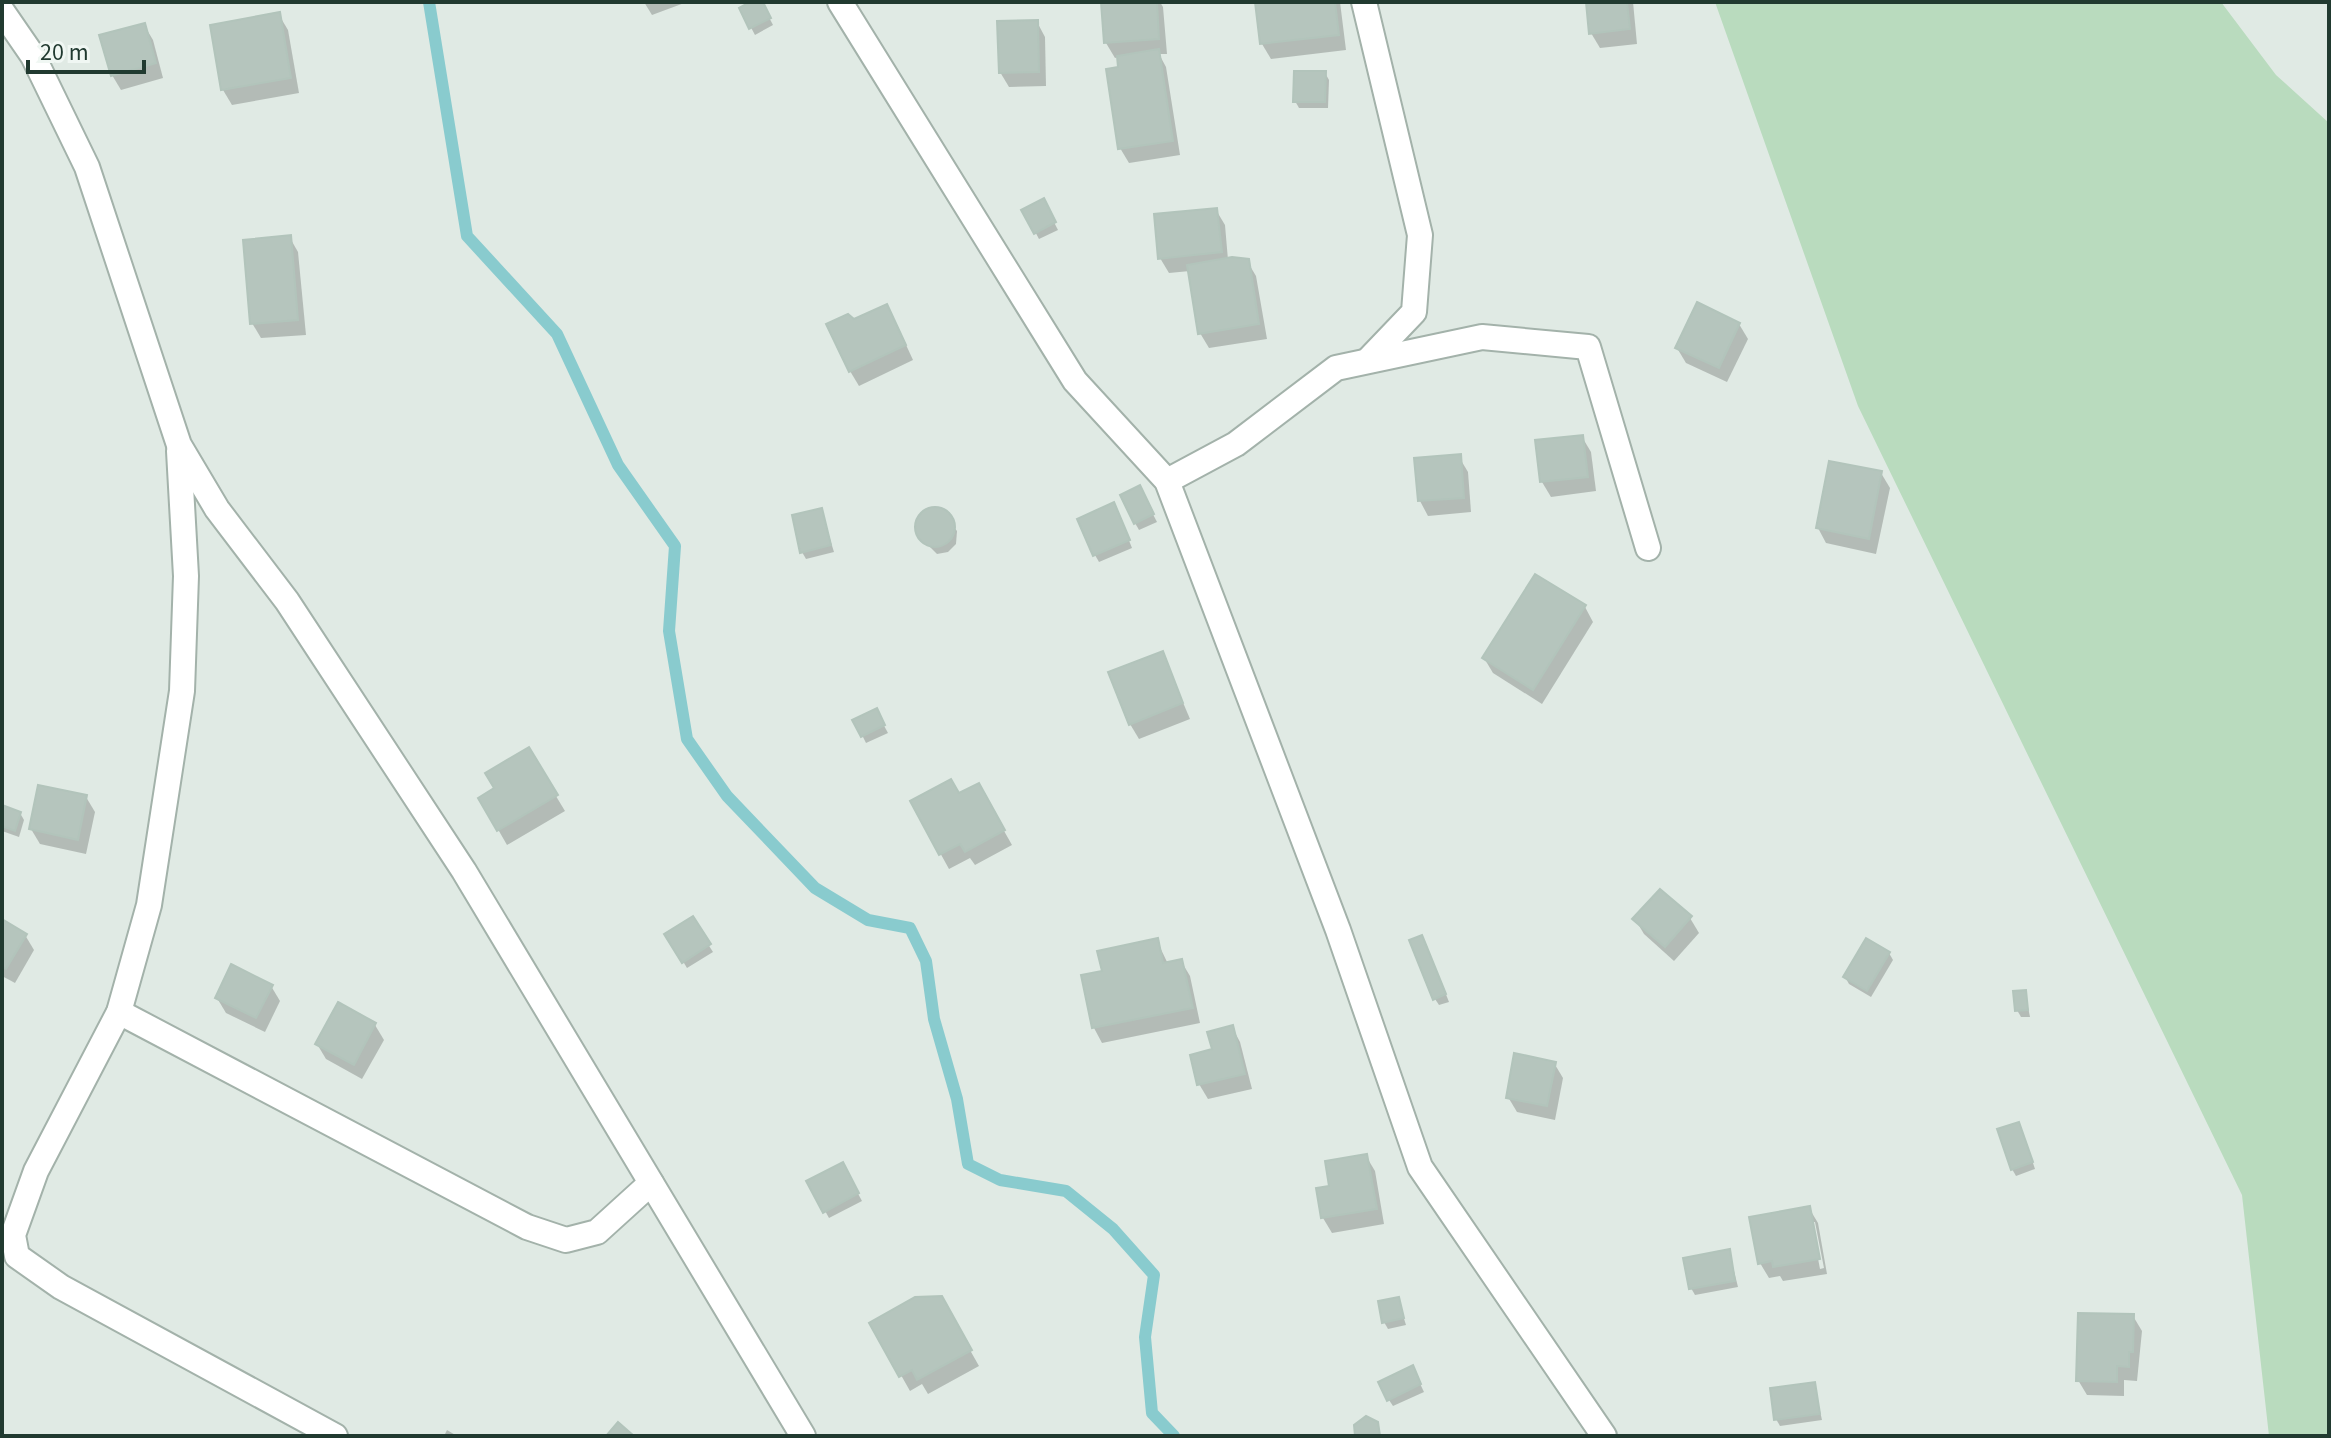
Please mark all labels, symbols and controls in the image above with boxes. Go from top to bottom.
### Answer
scale bar [28,24,144,74]
text: 20 m [40,35,89,70]

